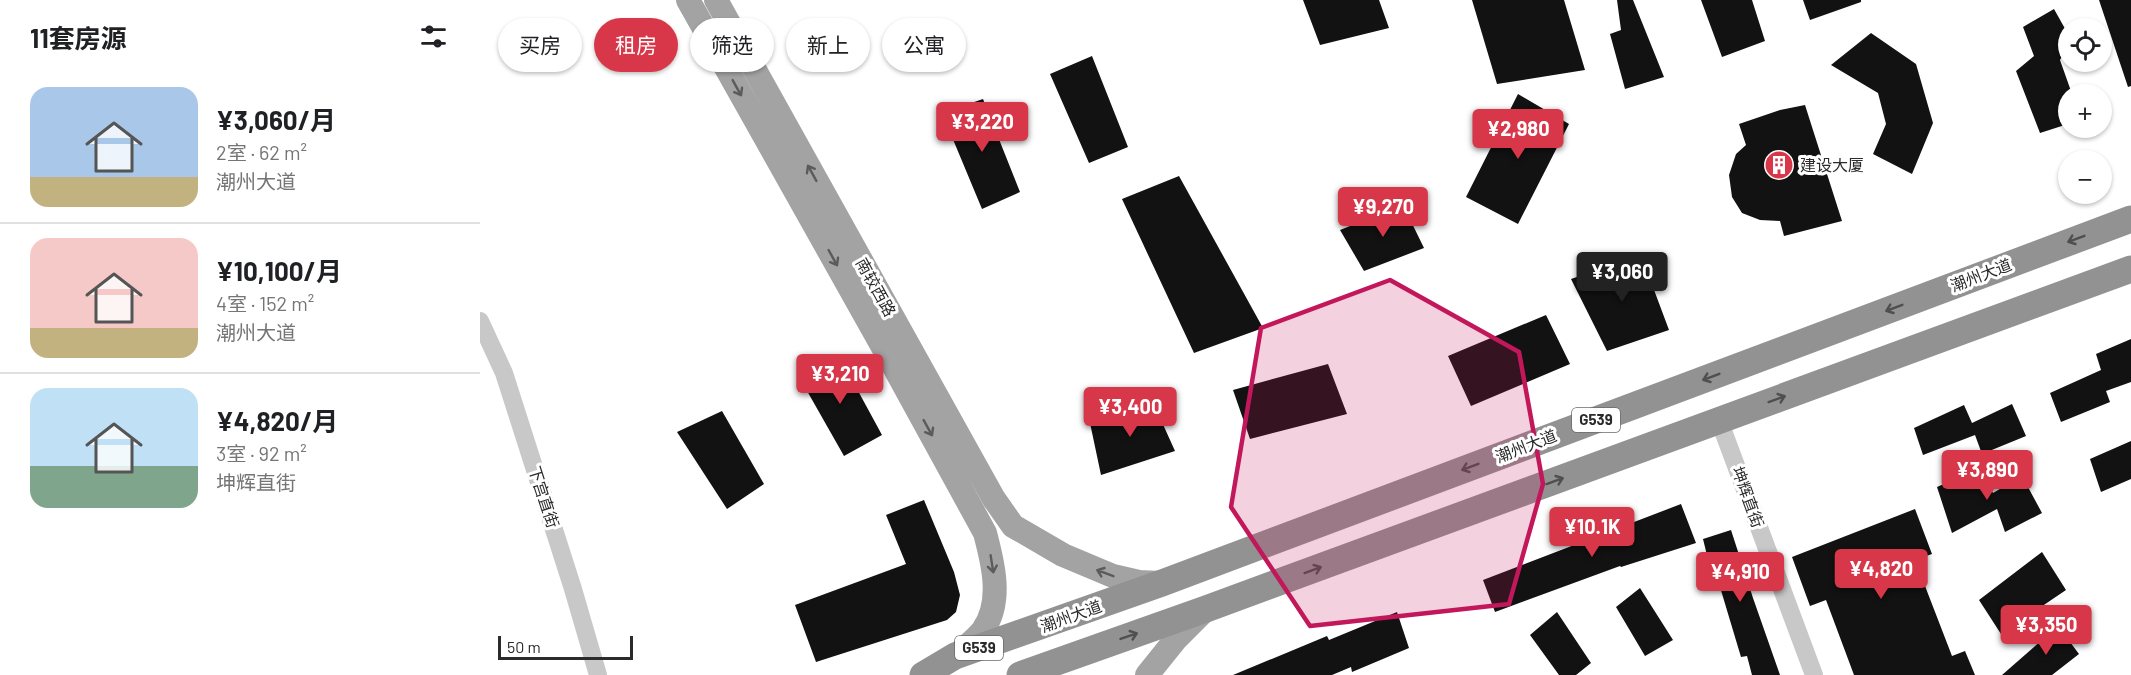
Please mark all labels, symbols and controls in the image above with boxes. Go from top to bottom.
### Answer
chip: 买房 [498,18,582,72]
chip: 租房 [594,18,678,72]
chip: 筛选 [690,18,774,72]
chip: 新上 [786,18,870,72]
chip: 公寓 [882,18,966,72]
map controls [2058,18,2112,204]
button: locate [2058,18,2112,72]
icon: filters [417,20,450,53]
text: 11套房源 [30,22,127,53]
one-way arrow [732,78,743,96]
button: + [2058,84,2112,138]
pin: ¥3,220 [933,102,1031,153]
text: ¥3,060/月 [216,104,336,135]
text: ¥3,220 [950,109,1014,133]
pin: ¥2,980 [1469,109,1567,160]
icon: home [78,111,150,183]
text: ¥2,980 [1486,116,1550,140]
text: 2室 · 62 m² [216,140,307,164]
building icon: 建设大厦 [1763,149,1795,181]
button: − [2058,150,2112,204]
place label: 建设大厦 [1800,155,1864,174]
one-way arrow [806,165,818,182]
text: 潮州大道 [216,169,296,193]
pin: ¥9,270 [1334,187,1432,238]
text: ¥9,270 [1352,194,1414,218]
one-way arrow [2067,235,2086,246]
one-way arrow [828,248,839,266]
pin: ¥3,060 [1573,252,1671,303]
street label: 南较西路 [853,254,900,319]
street label: 潮州大道 [1948,254,2014,295]
text: ¥10,100/月 [216,255,342,286]
text: ¥3,060 [1591,259,1653,283]
icon: home [78,262,150,334]
text: 4室 · 152 m² [216,291,314,315]
one-way arrow [1885,303,1904,314]
text: 潮州大道 [216,320,296,344]
pin: ¥3,210 [791,354,889,405]
text: ¥3,210 [810,361,870,385]
one-way arrow [1702,372,1721,383]
pin: ¥3,400 [1081,387,1179,438]
one-way arrow [1768,392,1786,403]
text: ¥3,400 [1098,394,1162,418]
text: ¥4,820/月 [216,405,338,436]
road number: G539 [1572,408,1620,432]
icon: home [78,412,150,484]
one-way arrow [922,419,934,436]
street label: 潮州大道 [1493,425,1559,466]
text: 3室 · 92 m² [216,441,307,465]
pin: ¥3,890 [1938,450,2036,501]
text: ¥3,890 [1956,457,2018,481]
street label: 下宫直街 [526,463,563,530]
one-way arrow [1461,463,1480,474]
street label: 坤辉直街 [1729,464,1768,530]
text: 坤辉直街 [216,470,296,494]
one-way arrow [1545,474,1564,485]
pin: ¥10.1K [1543,507,1641,558]
text: ¥10.1K [1563,514,1621,538]
pin: ¥4,820 [1832,549,1930,600]
pin: ¥4,910 [1691,552,1789,603]
one-way arrow [986,554,997,573]
text: ¥4,820 [1849,556,1913,580]
text: ¥4,910 [1710,559,1770,583]
one-way arrow [1303,563,1322,574]
one-way arrow [1096,567,1115,578]
street label: 潮州大道 [1038,596,1104,635]
pin: ¥3,350 [1997,605,2095,656]
text: ¥3,350 [2015,612,2077,636]
one-way arrow [1120,629,1138,640]
scale bar [498,633,633,660]
road number: G539 [955,636,1003,660]
text: 50 m [507,637,541,656]

